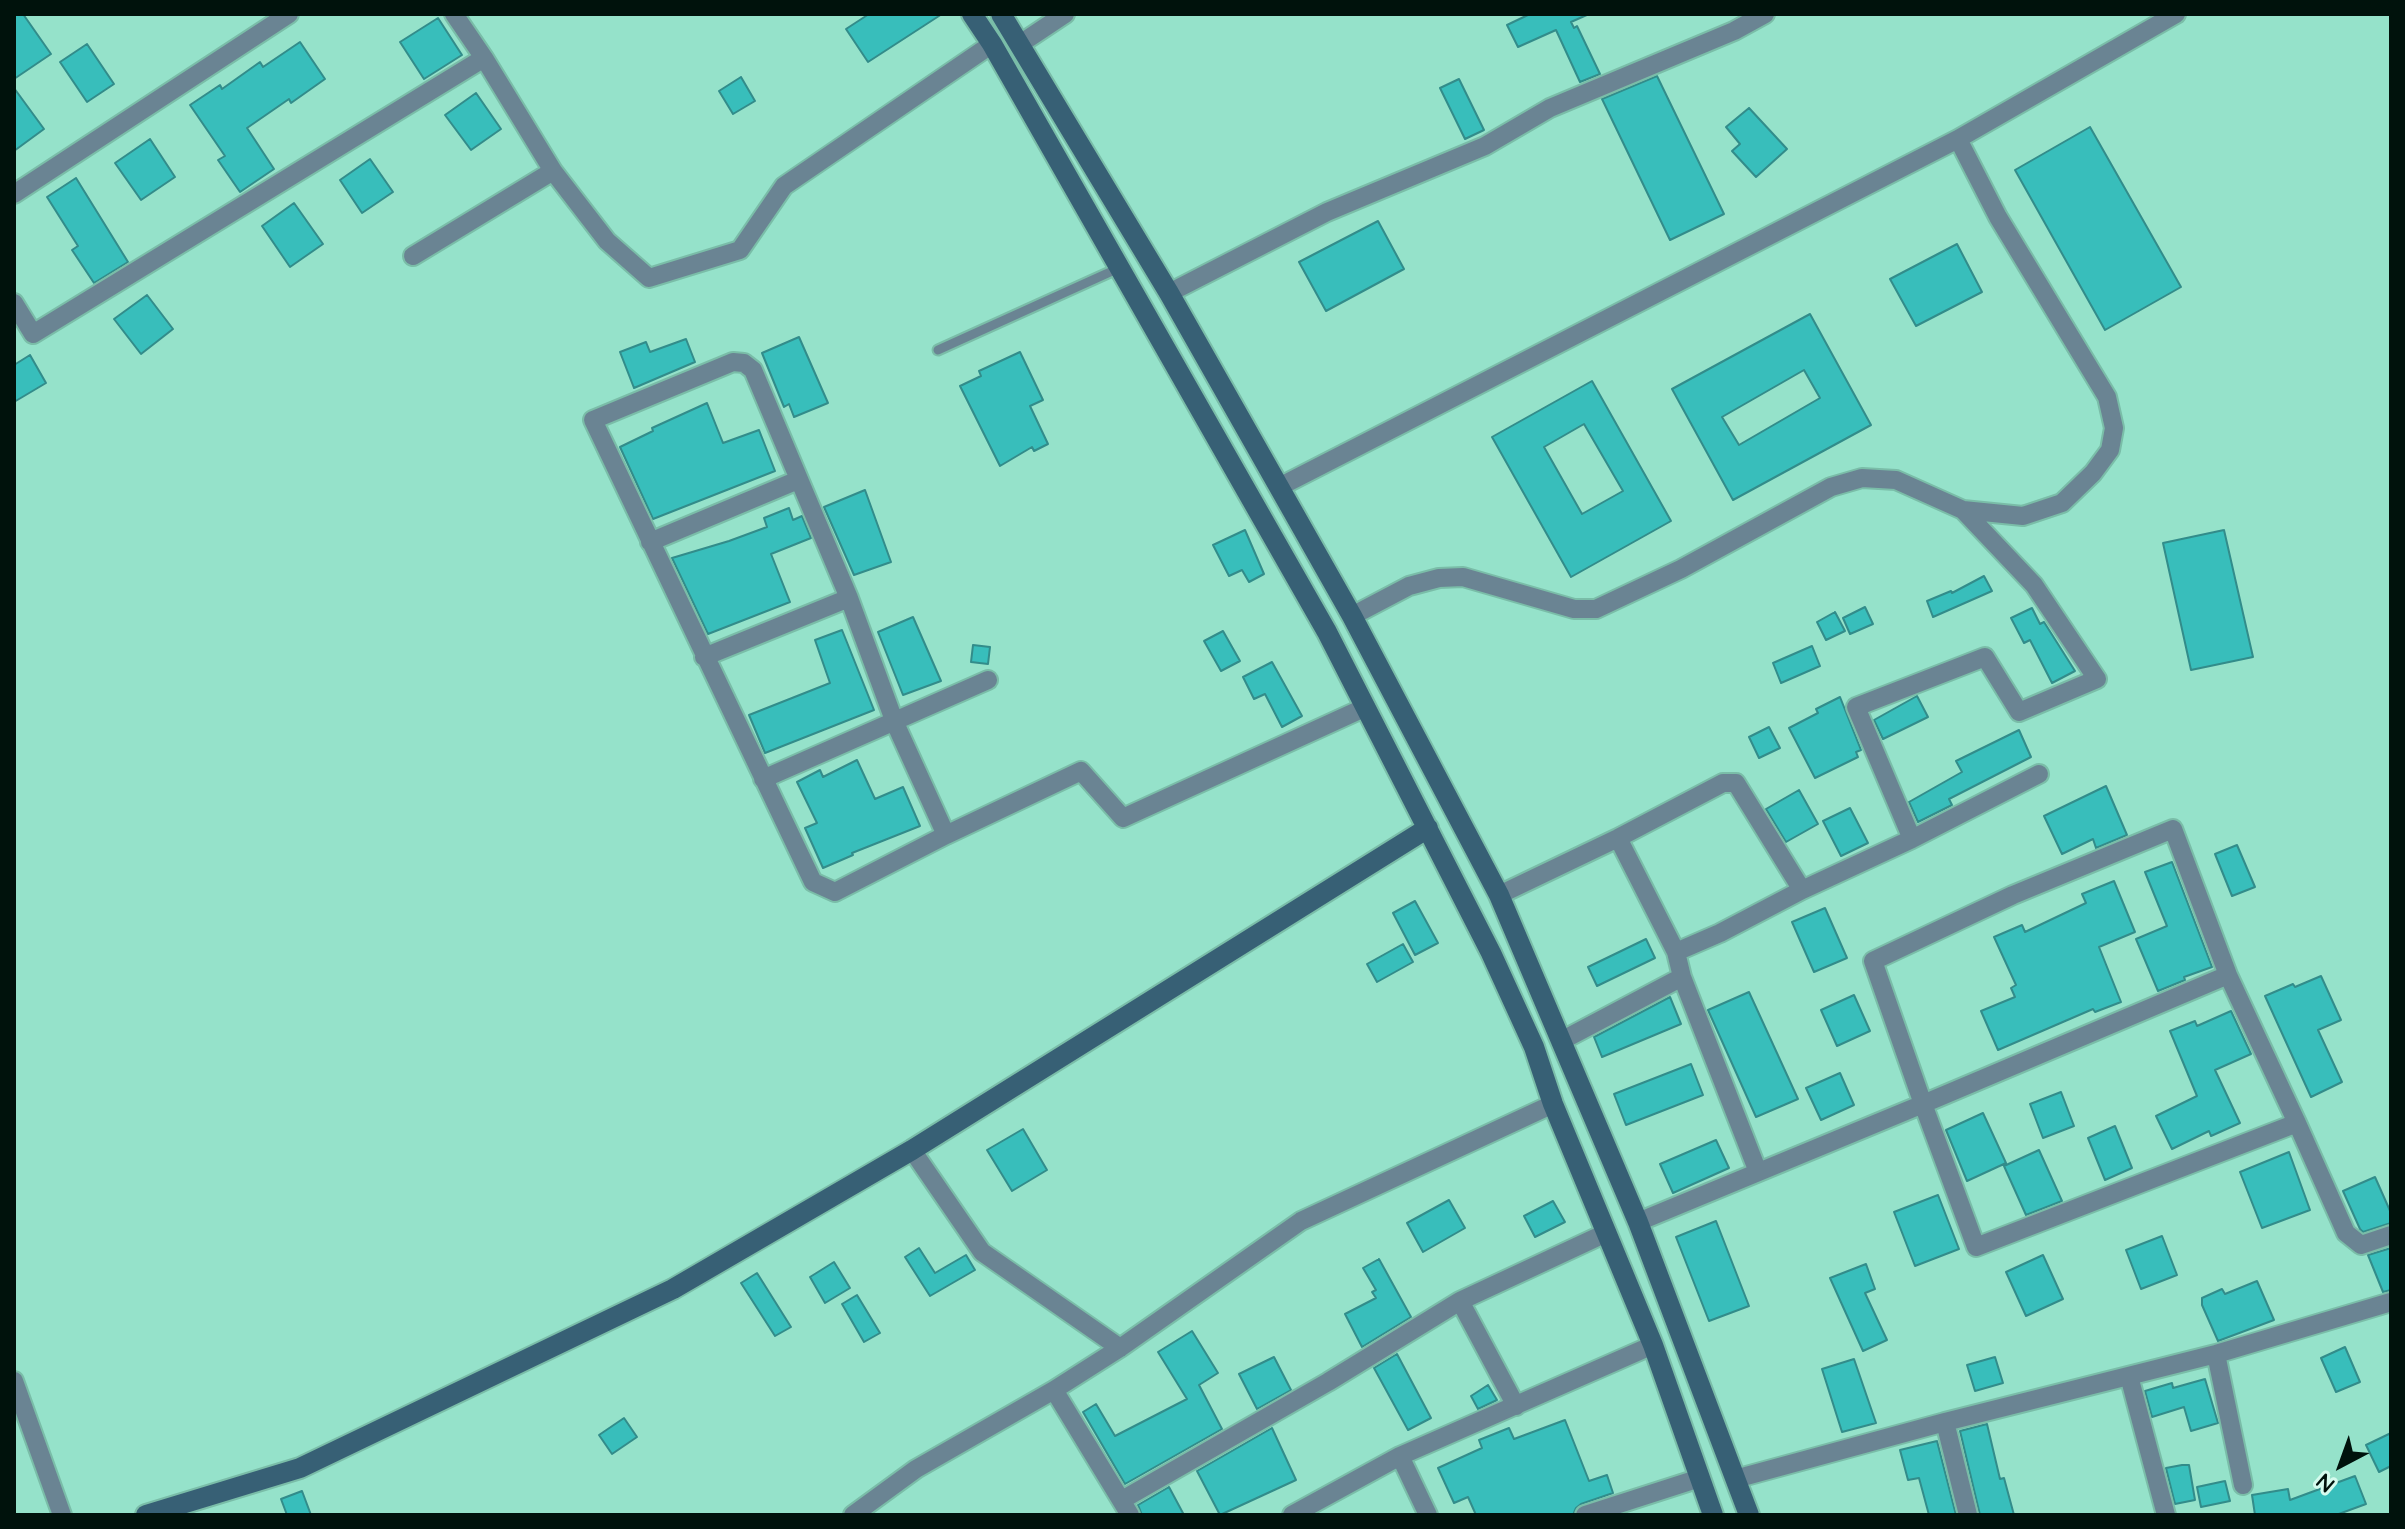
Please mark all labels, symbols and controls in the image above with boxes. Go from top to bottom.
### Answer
north arrow [2301,1425,2381,1505]
text: N [2310,1467,2341,1499]

